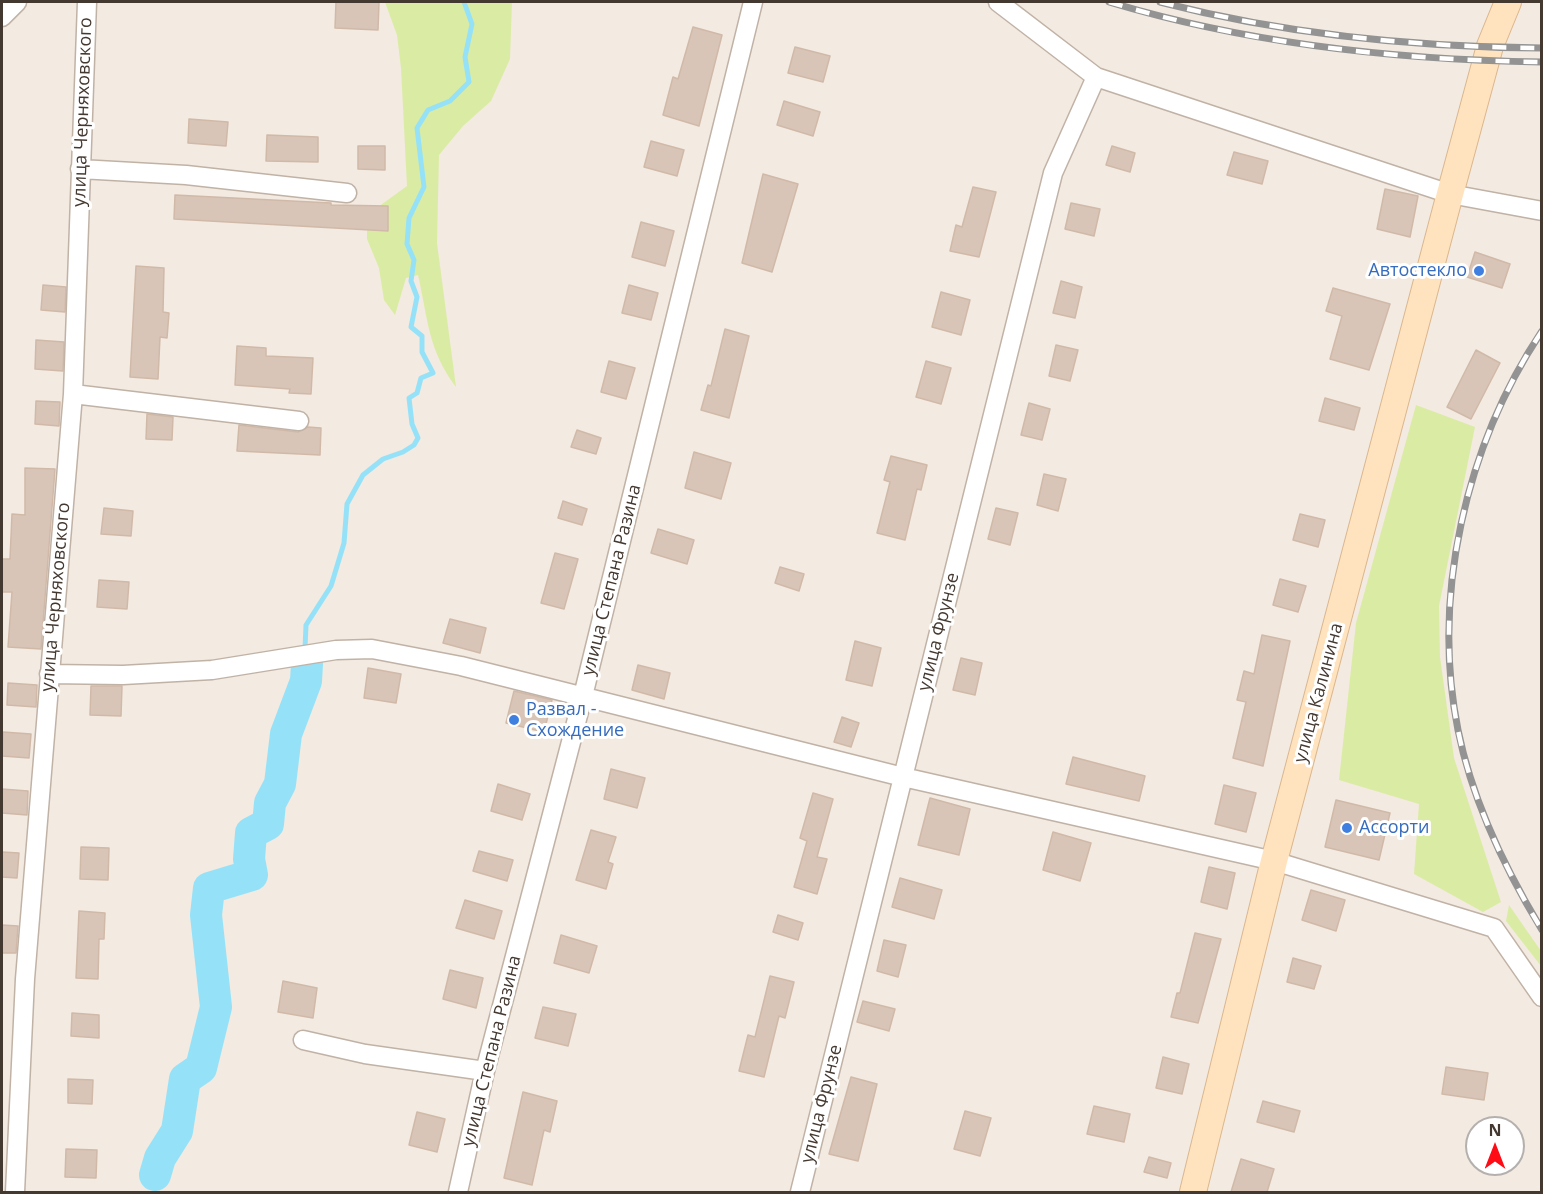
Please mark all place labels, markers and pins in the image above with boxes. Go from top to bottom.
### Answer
place label: Автостекло [1368,260,1467,282]
marker: Автостекло [1472,264,1486,278]
place label: Развал - Схождение [526,699,624,742]
marker: Развал - Схождение [507,713,521,727]
place label: Ассорти [1359,817,1429,839]
marker: Ассорти [1340,821,1354,835]

